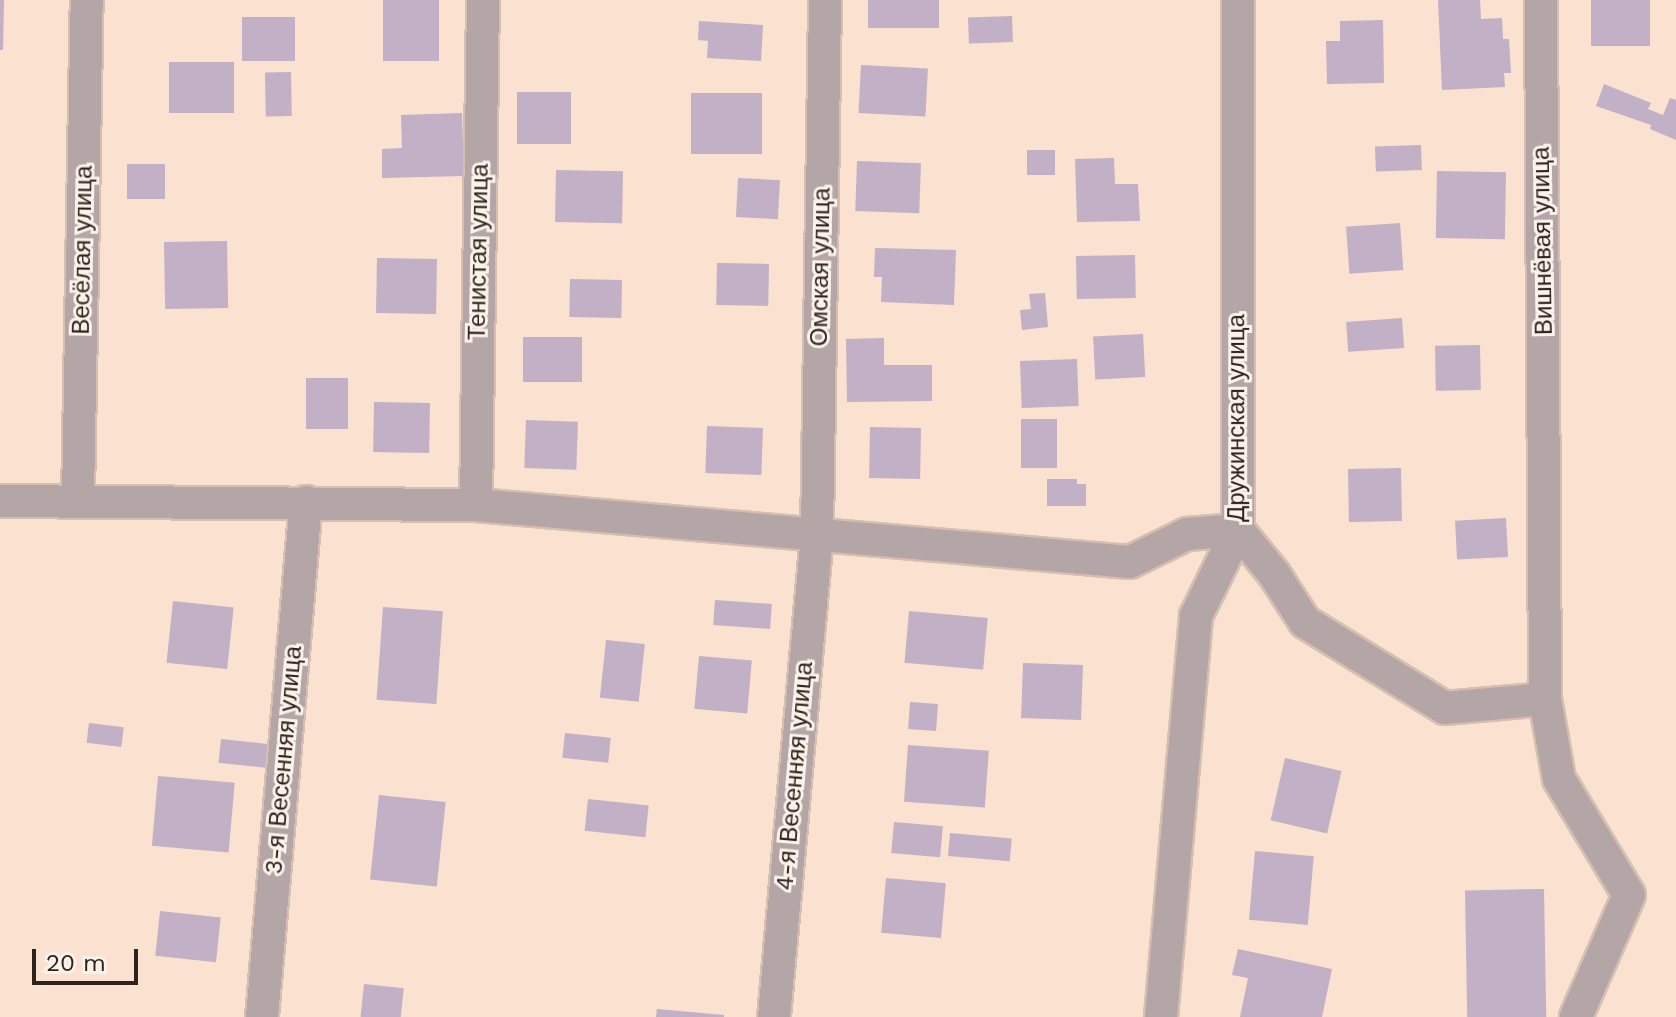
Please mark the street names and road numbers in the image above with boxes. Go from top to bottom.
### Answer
street label: Вишнёвая улица [1527,147,1559,335]
street label: Тенистая улица [463,163,495,341]
street label: Весёлая улица [67,165,99,335]
street label: Омская улица [805,187,837,347]
street label: Дружинская улица [1223,314,1251,522]
street label: 3-я Весенняя улица [260,645,308,875]
street label: 4-я Весенняя улица [771,660,819,892]

